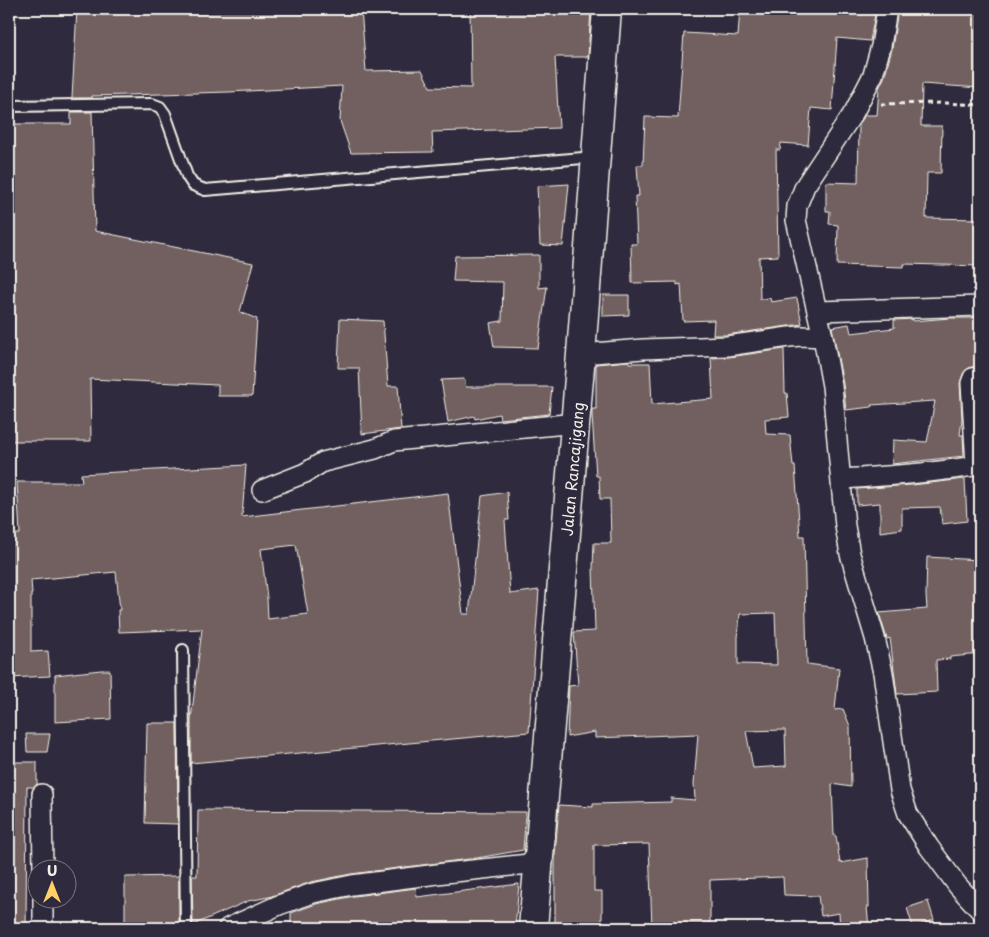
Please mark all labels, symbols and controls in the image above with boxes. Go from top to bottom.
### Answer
street label: Jalan Rancajigang [555,401,589,537]
north arrow [28,860,78,910]
text: U [47,860,57,881]

